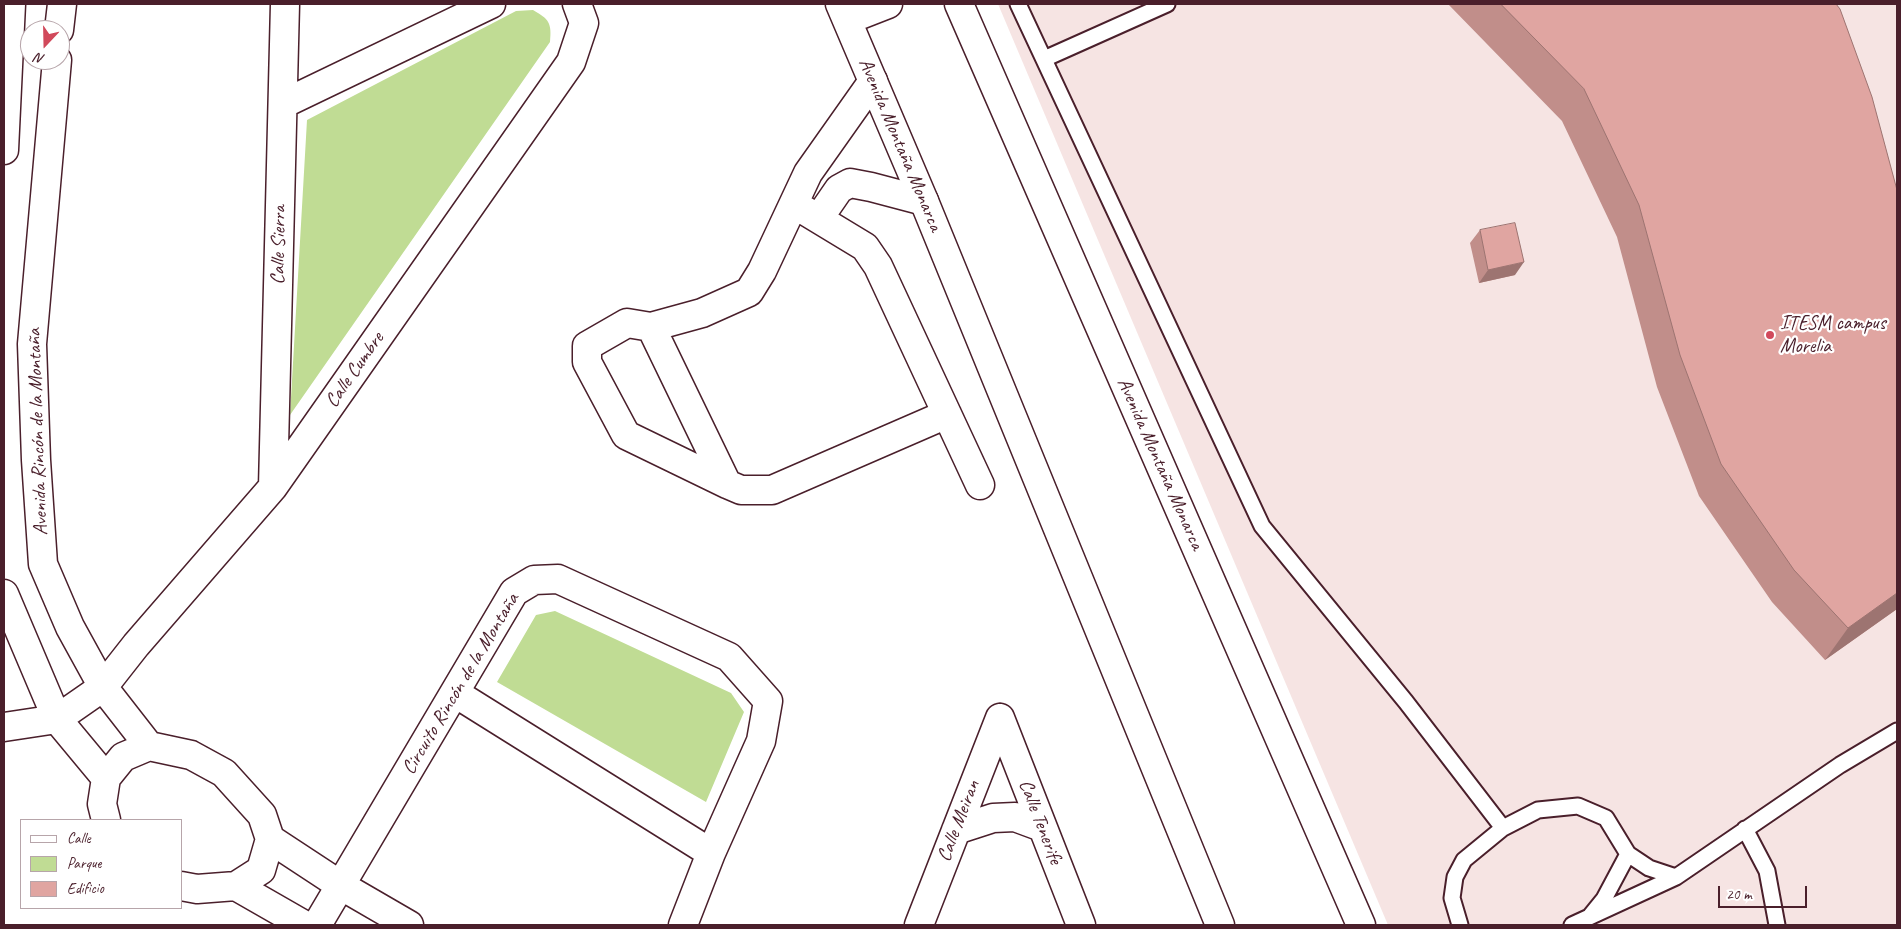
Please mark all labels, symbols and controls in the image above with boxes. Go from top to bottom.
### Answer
north arrow [20,20,70,70]
text: N [33,49,47,68]
street label: Avenida Montaña Monarca [853,55,947,235]
street label: Calle Sierra [266,205,292,285]
place label: ITESM campus Morelia [1780,312,1886,359]
street label: Avenida Rincón de la Montaña [22,328,54,536]
street label: Calle Cumbre [320,328,390,412]
marker: ITESM campus Morelia [1764,329,1776,341]
street label: Avenida Montaña Monarca [1111,374,1209,554]
street label: Circuito Rincón de la Montaña [397,589,525,779]
street label: Calle Tenerife [1013,776,1067,868]
street label: Calle Meiran [933,777,985,865]
legend [20,819,182,909]
text: Calle [67,829,91,848]
text: Parque [67,854,101,873]
scale bar [1721,876,1810,908]
text: Edificio [67,879,104,898]
text: 20 m [1726,885,1752,904]

